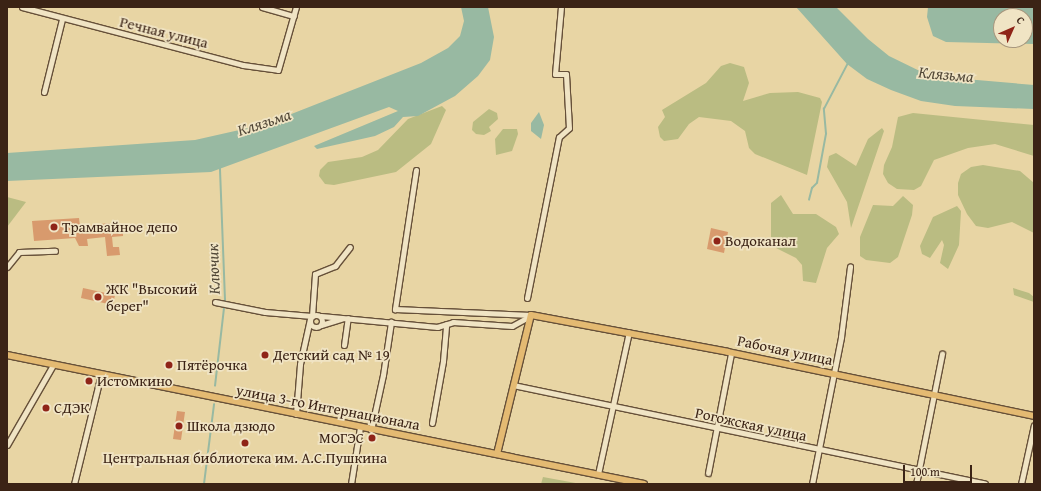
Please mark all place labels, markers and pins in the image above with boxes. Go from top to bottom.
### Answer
place label: Трамвайное депо [62,218,178,236]
marker: Трамвайное депо [49,222,59,232]
place label: Водоканал [725,232,796,250]
marker: Водоканал [712,236,722,246]
place label: ЖК "Высокий берег" [106,279,197,314]
marker: ЖК "Высокий берег" [93,292,103,302]
place label: Детский сад № 19 [273,346,390,364]
marker: Детский сад № 19 [260,350,270,360]
place label: Пятёрочка [177,356,247,374]
marker: Пятёрочка [164,360,174,370]
place label: Истомкино [97,372,172,390]
marker: Истомкино [84,376,94,386]
place label: СДЭК [54,399,90,417]
marker: СДЭК [41,403,51,413]
place label: Школа дзюдо [187,417,275,435]
marker: Школа дзюдо [174,421,184,431]
place label: МОГЭС [319,429,364,447]
marker: МОГЭС [367,433,377,443]
marker: Центральная библиотека им. А.С.Пушкина [240,438,250,448]
place label: Центральная библиотека им. А.С.Пушкина [103,449,387,467]

